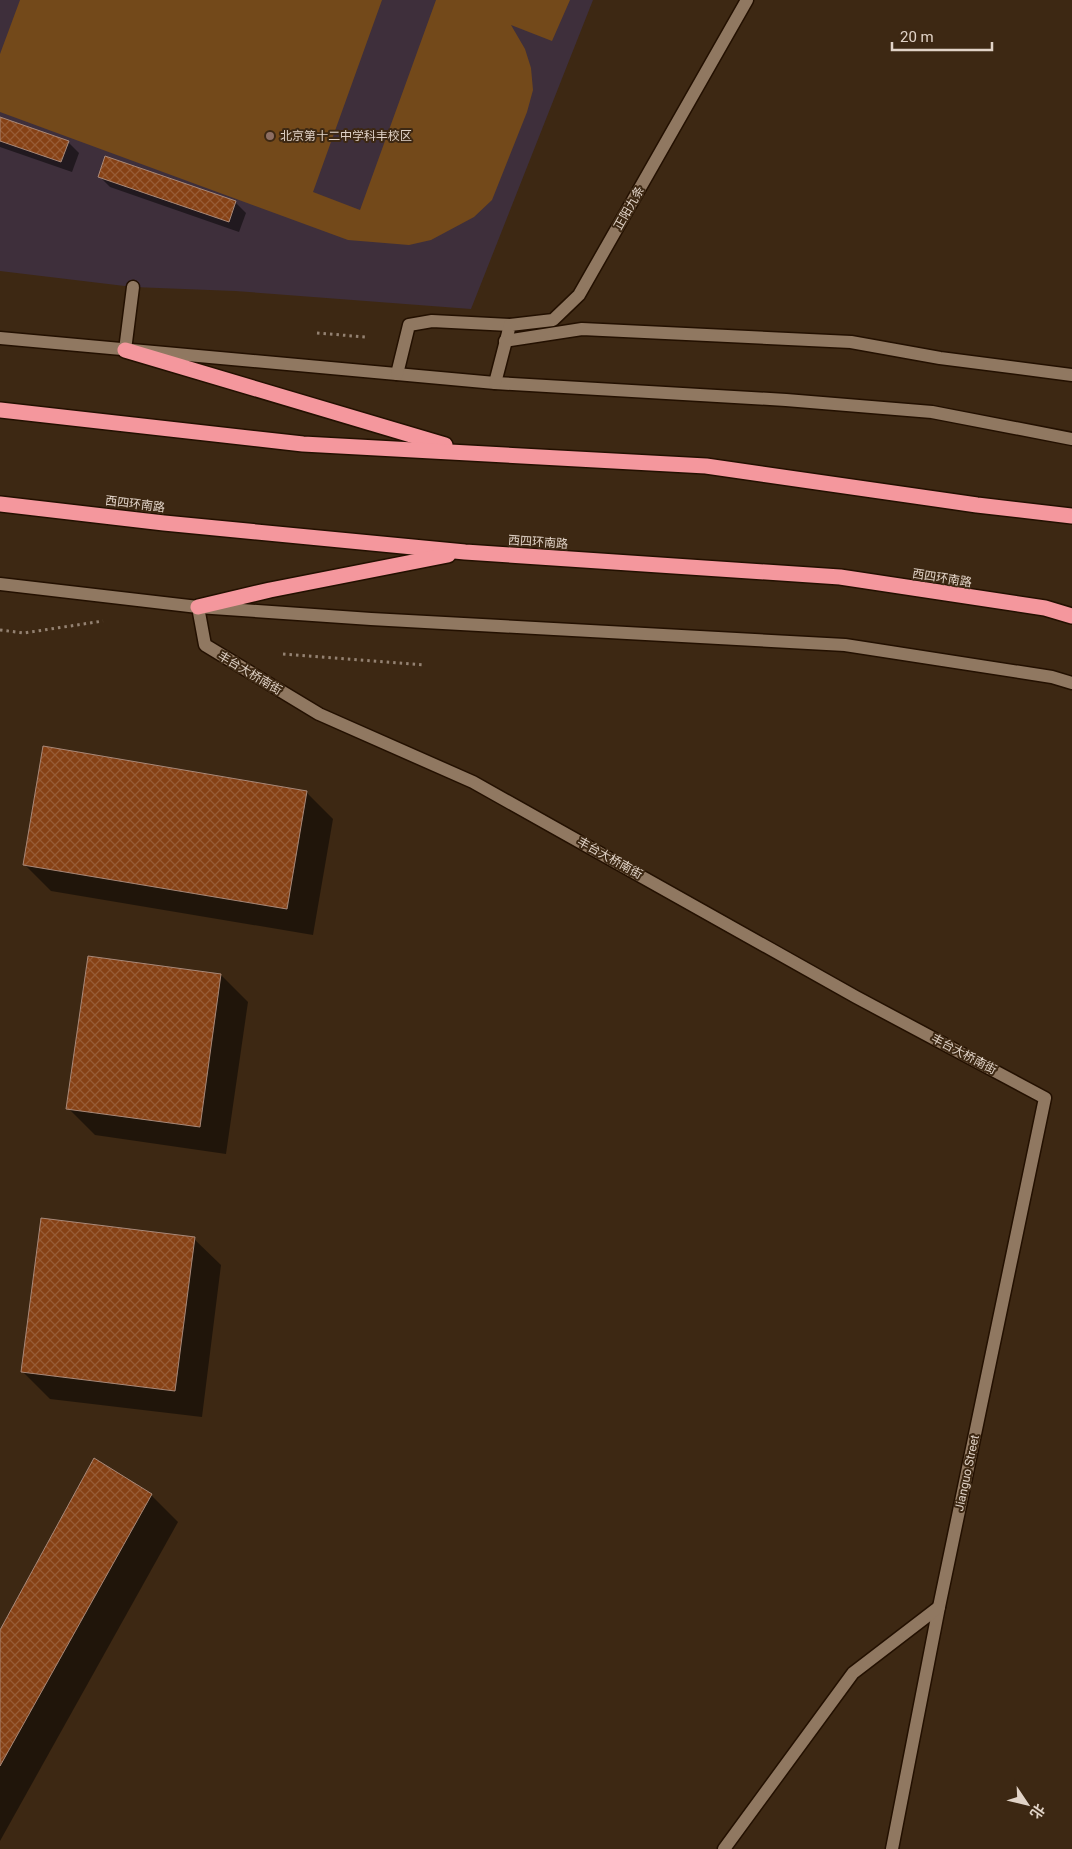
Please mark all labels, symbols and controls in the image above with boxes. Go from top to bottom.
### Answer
scale bar [892,20,992,52]
text: 20 m [900,28,934,46]
place label: 北京第十二中学科丰校区 [280,129,412,143]
marker: 北京第十二中学科丰校区 [264,130,276,142]
street label: 正阳九条 [611,184,647,232]
street label: 西四环南路 [104,493,166,515]
street label: 西四环南路 [508,533,568,551]
street label: 西四环南路 [911,566,973,590]
street label: 丰台大桥南街 [216,648,284,698]
street label: 丰台大桥南街 [575,834,645,882]
street label: 丰台大桥南街 [929,1031,999,1077]
street label: Jianguo Street [952,1434,982,1512]
north arrow [1002,1779,1052,1829]
text: 北 [1027,1801,1048,1822]

